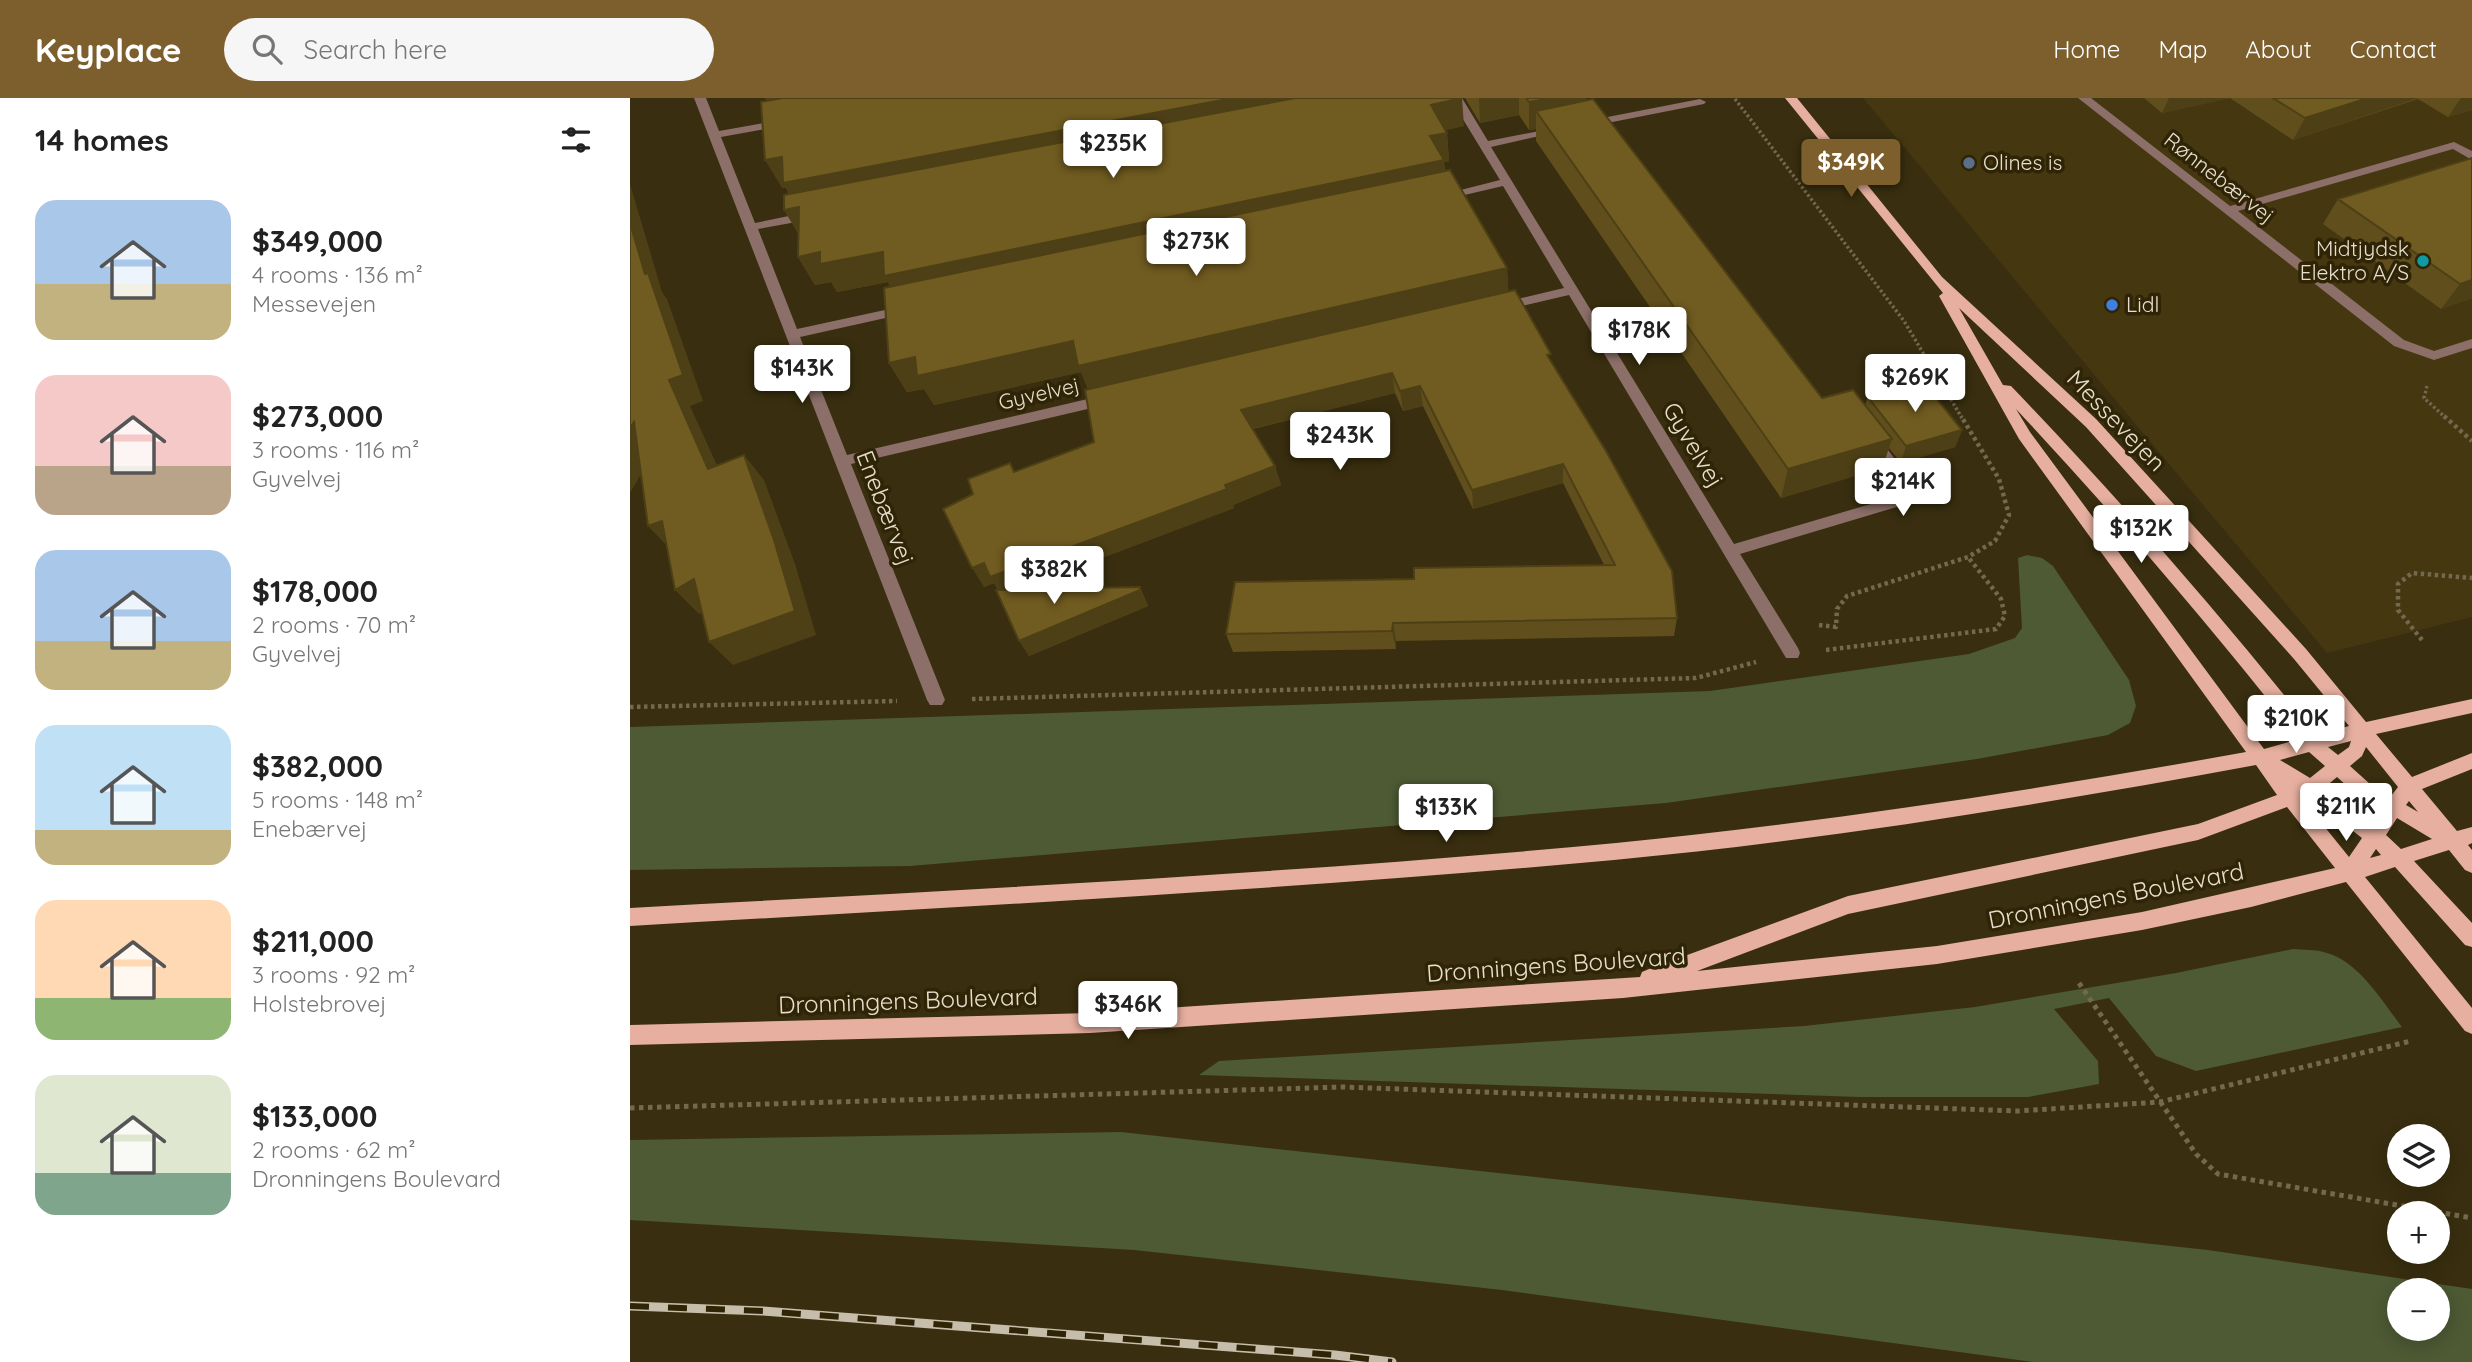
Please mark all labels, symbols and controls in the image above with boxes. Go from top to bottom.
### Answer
search box [224,18,714,81]
text: Keyplace [35,29,182,70]
icon: search [248,30,286,68]
text: Search here [304,33,447,66]
text: Home [2053,34,2120,64]
text: Map [2158,34,2207,64]
text: About [2245,34,2312,64]
text: Contact [2350,34,2437,64]
pin: $235K [1064,120,1162,180]
text: 14 homes [35,121,169,159]
icon: filters [557,121,595,159]
street label: Rønnebærvej [2159,126,2280,228]
text: $235K [1079,128,1147,157]
pin: $349K [1802,140,1900,199]
text: $349K [1817,147,1885,176]
place label: Olines is [1983,149,2062,175]
marker: Olines is [1961,155,1977,171]
pin: $273K [1147,218,1245,278]
text: $349,000 [252,222,383,260]
text: $273K [1163,226,1229,255]
icon: home [91,228,175,312]
place label: Midtjydsk Elektro A/S [2300,235,2409,285]
marker: Midtjydsk Elektro A/S [2415,253,2431,269]
text: 4 rooms · 136 m² [252,260,423,289]
text: Messevejen [252,289,376,318]
place label: Lidl [2126,291,2159,317]
marker: Lidl [2104,297,2120,313]
pin: $178K [1590,308,1688,367]
text: $178K [1608,315,1670,344]
pin: $143K [753,345,851,405]
text: $143K [770,353,834,382]
pin: $269K [1866,354,1964,414]
text: $269K [1881,362,1949,391]
street label: Messevejen [2061,363,2172,477]
street label: Gyvelvej [996,371,1082,415]
street label: Gyvelvej [1657,396,1731,492]
text: $273,000 [252,397,383,435]
icon: home [91,403,175,487]
pin: $243K [1291,412,1389,472]
text: $243K [1306,420,1374,449]
text: 3 rooms · 116 m² [252,435,419,464]
street label: Enebærvej [850,446,922,569]
pin: $214K [1854,458,1952,518]
text: Gyvelvej [252,464,342,493]
text: $214K [1871,466,1935,495]
pin: $132K [2092,505,2190,565]
text: $132K [2109,513,2173,542]
pin: $382K [1005,546,1103,606]
text: $382K [1021,554,1087,583]
text: $178,000 [252,572,378,610]
icon: home [91,578,175,662]
text: 2 rooms · 70 m² [252,610,416,639]
text: Gyvelvej [252,639,342,668]
pin: $210K [2247,696,2345,755]
text: $210K [2264,703,2328,732]
text: $382,000 [252,747,383,785]
icon: home [91,753,175,837]
pin: $133K [1397,784,1495,844]
pin: $211K [2297,784,2395,843]
text: 5 rooms · 148 m² [252,785,423,814]
text: $211K [2316,791,2376,820]
text: $133K [1415,792,1477,821]
text: Enebærvej [252,814,367,843]
street label: Dronningens Boulevard [1985,856,2246,935]
text: $211,000 [252,922,374,960]
icon: home [91,928,175,1012]
street label: Dronningens Boulevard [1425,940,1687,988]
text: 3 rooms · 92 m² [252,960,415,989]
street label: Dronningens Boulevard [778,980,1038,1020]
pin: $346K [1079,982,1177,1041]
text: Holstebrovej [252,989,387,1018]
text: $346K [1094,989,1162,1018]
text: $133,000 [252,1097,377,1135]
icon: home [91,1103,175,1187]
map controls [2387,1124,2450,1341]
button: layers [2387,1124,2450,1187]
text: 2 rooms · 62 m² [252,1135,416,1164]
text: Dronningens Boulevard [252,1164,501,1193]
button: + [2387,1201,2450,1264]
button: − [2387,1278,2450,1341]

